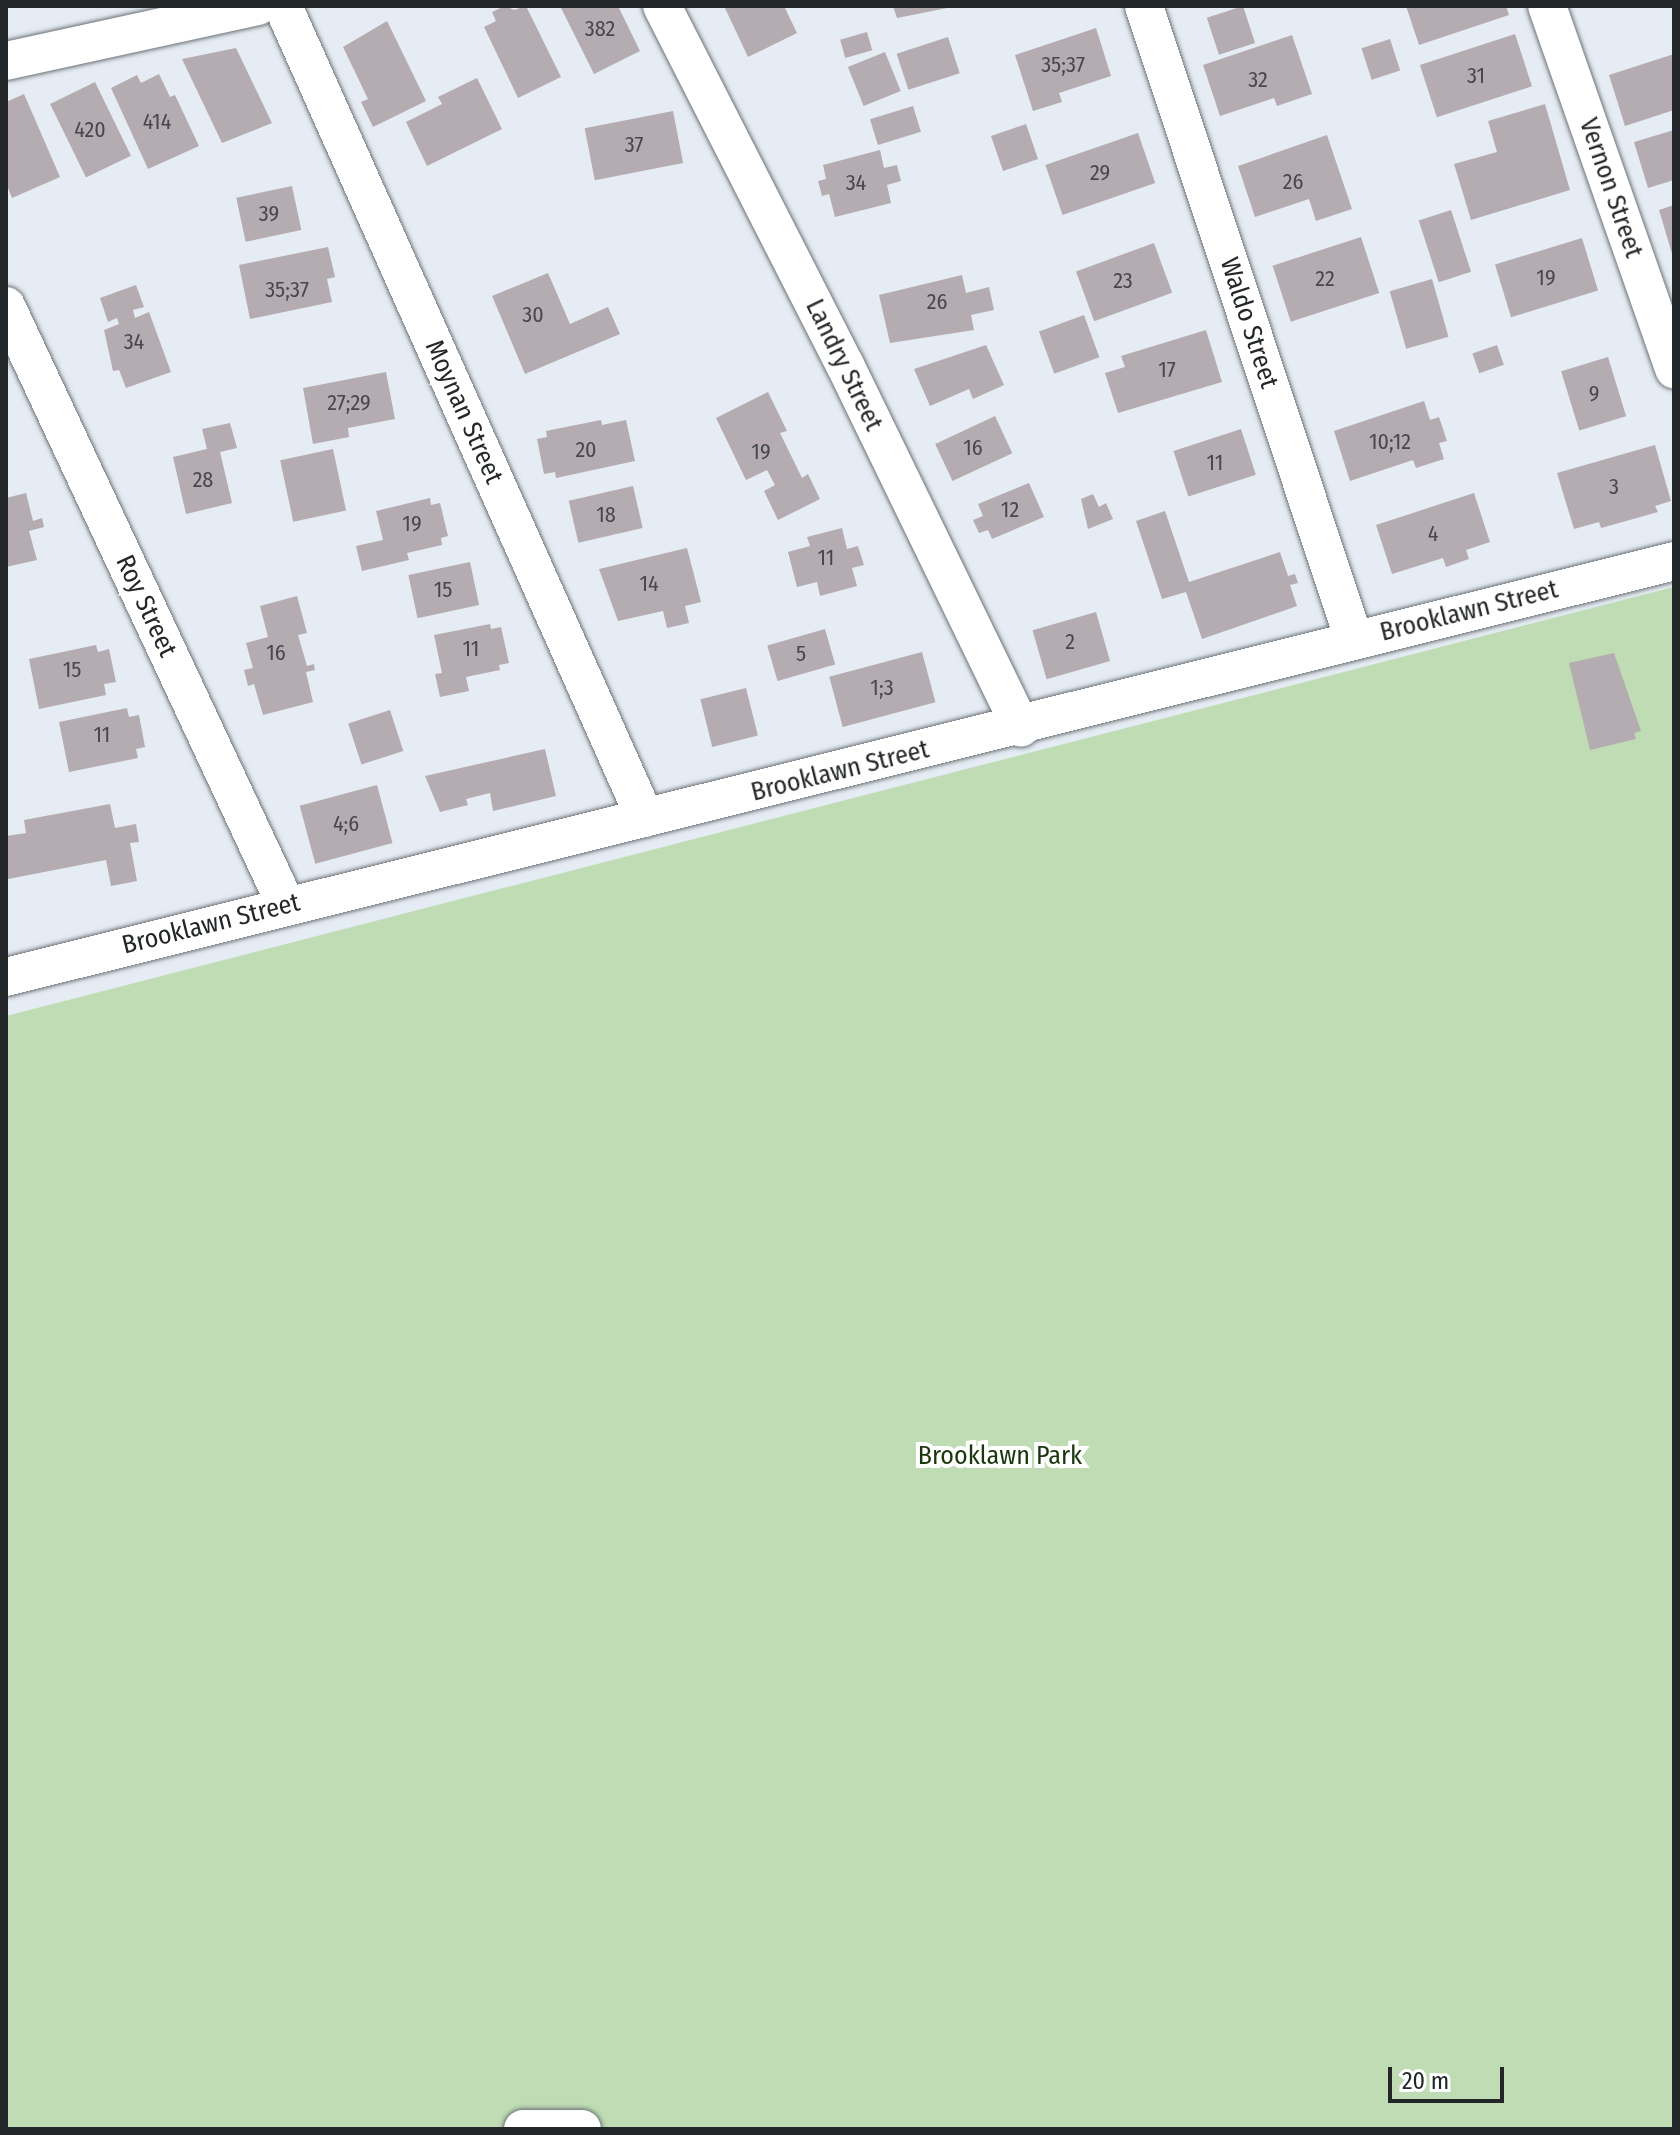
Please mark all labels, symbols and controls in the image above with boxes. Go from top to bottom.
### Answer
house number: 382 [585,16,615,42]
house number: 35;37 [1041,52,1085,78]
house number: 31 [1467,63,1485,89]
house number: 32 [1248,67,1268,93]
house number: 414 [143,109,171,135]
street label: Vernon Street [1573,114,1649,262]
house number: 420 [74,117,106,143]
house number: 37 [625,132,643,158]
house number: 29 [1090,160,1110,186]
house number: 26 [1283,169,1303,195]
house number: 34 [846,170,866,196]
house number: 39 [259,201,279,227]
street label: Waldo Street [1213,254,1285,392]
house number: 19 [1536,265,1556,291]
house number: 22 [1315,266,1335,292]
house number: 23 [1113,268,1133,294]
house number: 35;37 [265,277,309,303]
house number: 26 [927,289,947,315]
street label: Landry Street [799,294,889,436]
house number: 30 [522,302,544,328]
house number: 34 [124,329,144,355]
street label: Moynan Street [418,335,510,489]
house number: 17 [1158,357,1176,383]
house number: 9 [1589,381,1599,407]
house number: 27;29 [327,390,371,416]
house number: 10;12 [1369,429,1411,455]
house number: 16 [963,435,983,461]
house number: 20 [575,437,597,463]
house number: 19 [751,439,771,465]
house number: 11 [1207,450,1223,476]
house number: 28 [193,467,213,493]
house number: 3 [1609,474,1619,500]
house number: 12 [1001,497,1019,523]
house number: 18 [596,502,616,528]
house number: 19 [402,511,422,537]
house number: 4 [1428,521,1438,547]
house number: 11 [818,545,834,571]
street label: Roy Street [109,550,183,662]
house number: 14 [639,571,659,597]
street label: Brooklawn Street [1377,574,1561,648]
house number: 15 [434,577,452,603]
house number: 2 [1065,629,1075,655]
house number: 11 [463,636,479,662]
house number: 16 [266,640,286,666]
house number: 5 [796,641,806,667]
house number: 15 [63,657,81,683]
house number: 1;3 [870,675,894,701]
house number: 11 [94,722,110,748]
street label: Brooklawn Street [748,734,932,808]
house number: 4;6 [333,811,359,837]
street label: Brooklawn Street [119,887,303,961]
park label: Brooklawn Park [918,1440,1082,1472]
scale bar [1392,2051,1508,2101]
text: 20 m [1402,2067,1449,2095]

